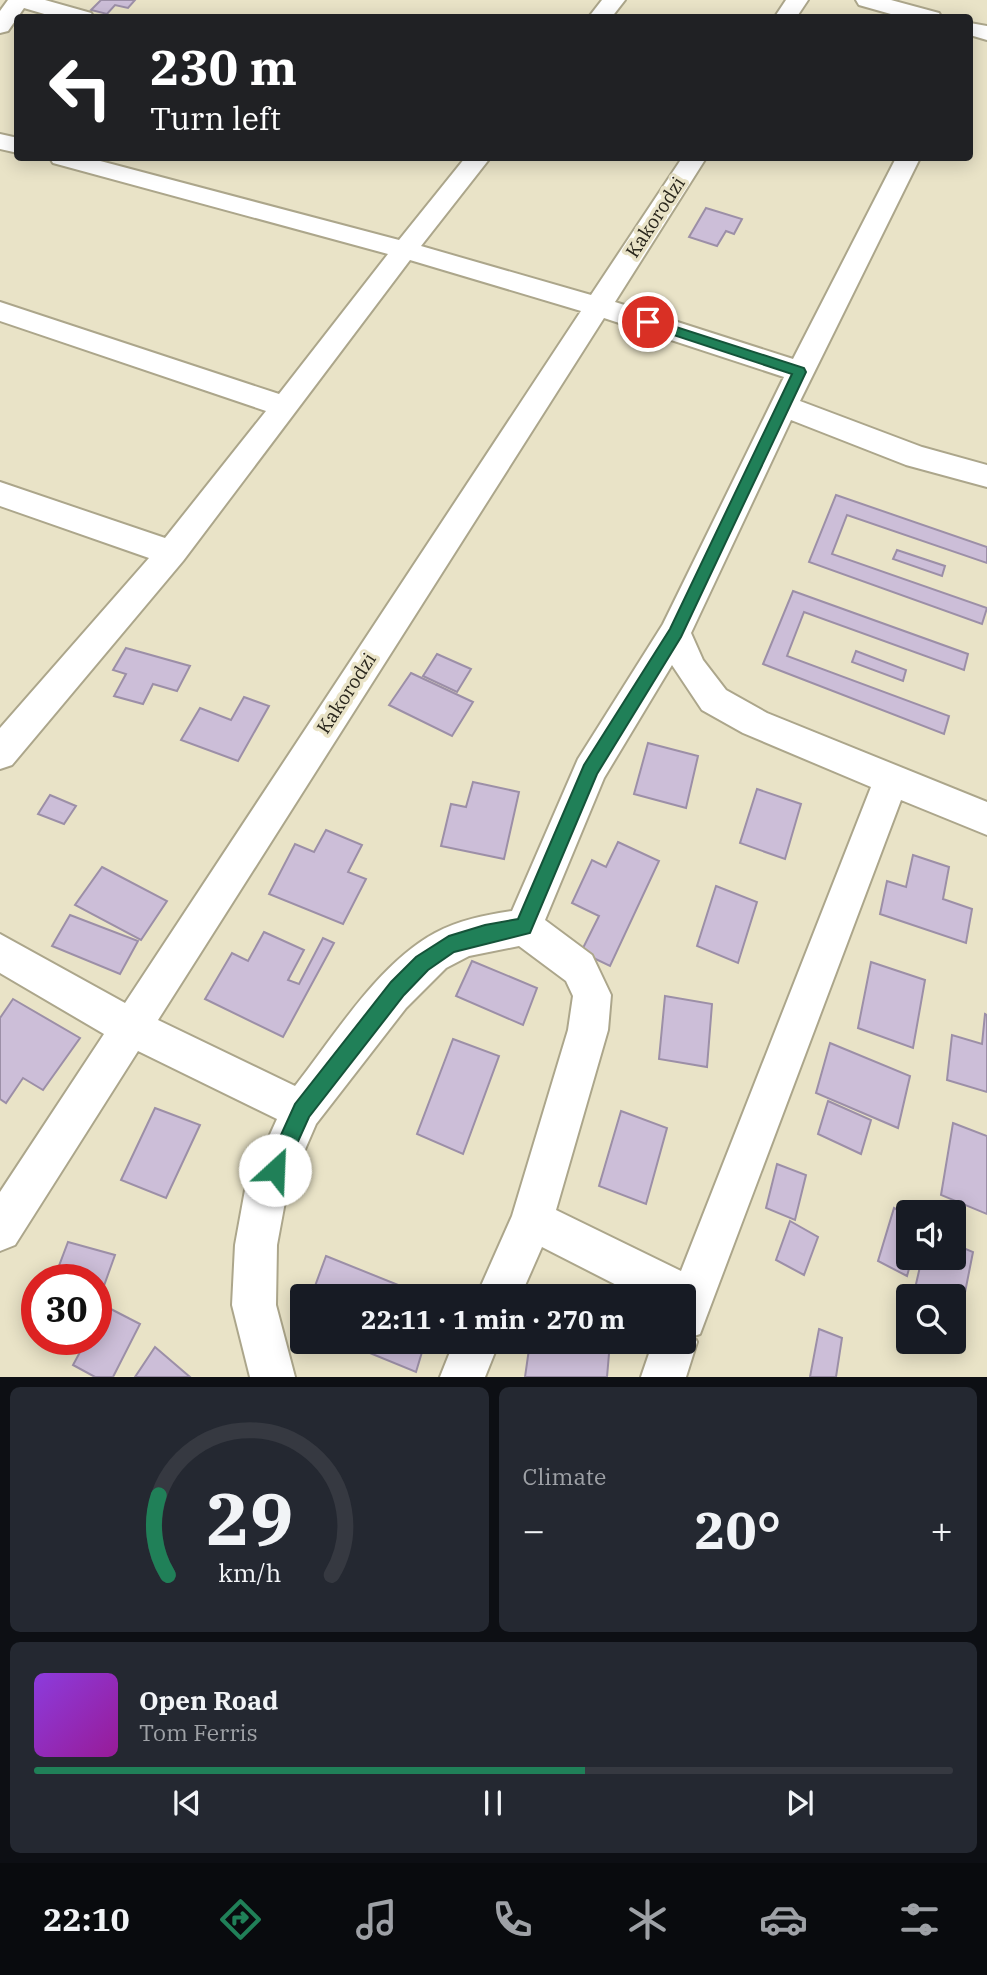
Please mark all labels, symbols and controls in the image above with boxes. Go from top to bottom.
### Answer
text: 230 m [150,35,297,98]
icon: left [35,42,126,133]
text: Turn left [150,97,281,139]
street label: Kakorodzi [620,172,690,262]
pin [618,292,678,352]
icon: arrive [629,303,667,341]
street label: Kakorodzi [311,648,381,738]
position arrow [238,1133,312,1207]
map controls [896,1200,966,1354]
button: sound [896,1200,966,1270]
speed limit sign: 30 [21,1264,112,1355]
button: search [896,1284,966,1354]
text: 22:11 · 1 min · 270 m [361,1302,625,1336]
text: Climate [523,1461,606,1491]
text: 29 [206,1471,293,1566]
text: 20° [694,1496,781,1563]
text: − [523,1505,545,1554]
text: + [930,1505,953,1554]
text: km/h [218,1556,281,1589]
text: Open Road [139,1683,278,1717]
text: Tom Ferris [139,1717,258,1747]
icon: previous [168,1784,206,1822]
icon: pause [474,1784,512,1822]
icon: next [781,1784,819,1822]
icon: directions [216,1895,265,1944]
icon: music [352,1895,401,1944]
icon: phone [488,1895,537,1944]
icon: climate [623,1895,672,1944]
icon: car [759,1895,808,1944]
icon: filters [895,1895,944,1944]
text: 22:10 [43,1898,130,1940]

